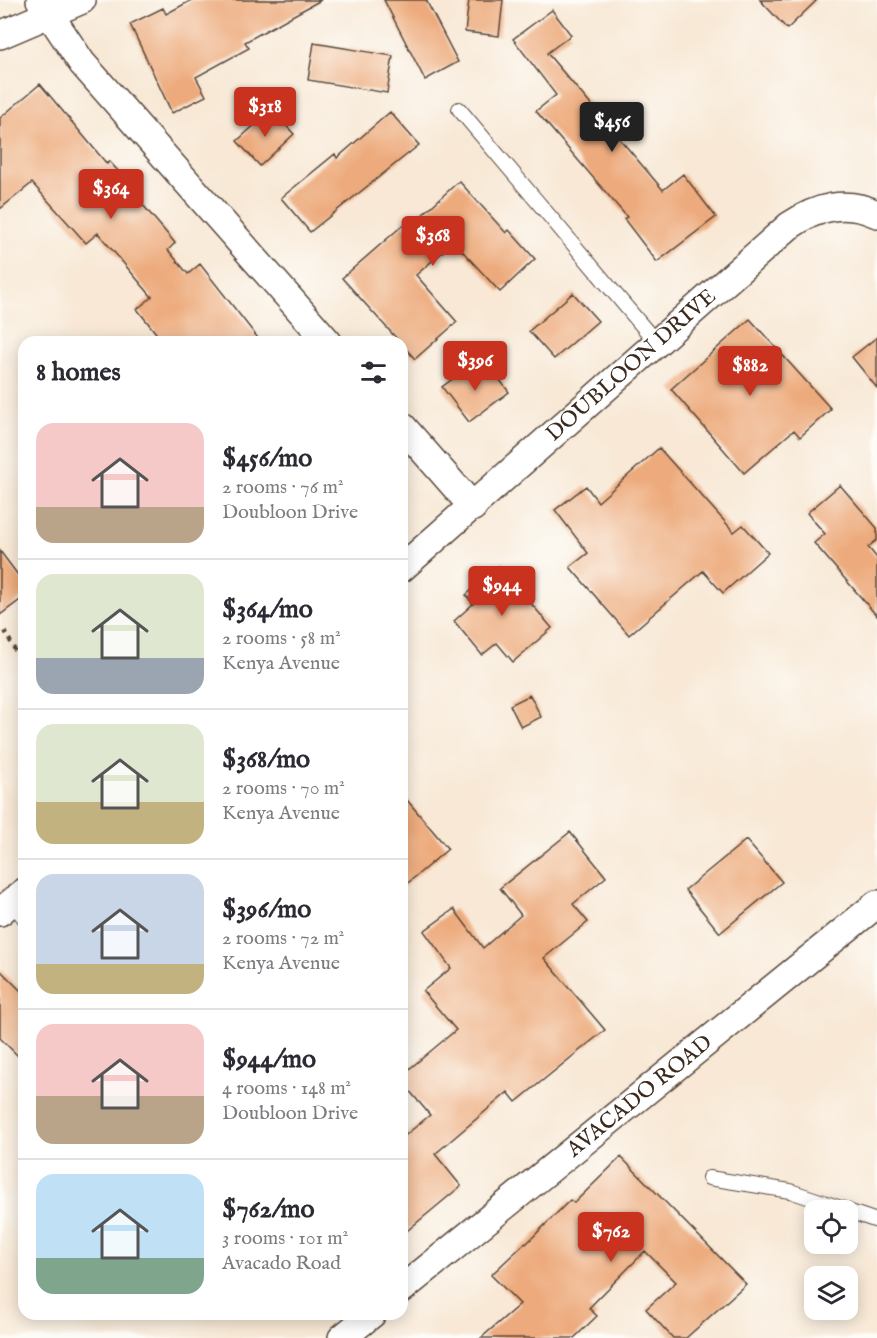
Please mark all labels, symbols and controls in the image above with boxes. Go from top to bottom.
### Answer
pin: $318 [229,87,301,138]
text: $318 [248,94,282,119]
pin: $456 [576,102,648,153]
text: $456 [594,109,630,134]
pin: $364 [75,169,147,220]
text: $364 [93,176,129,201]
pin: $368 [397,216,469,267]
text: $368 [416,223,450,248]
street label: DOUBLOON DRIVE [540,283,722,448]
pin: $396 [439,341,511,392]
pin: $882 [714,346,786,397]
text: $396 [457,348,493,373]
text: $882 [732,353,768,378]
text: 8 homes [36,356,121,389]
icon: filters [357,356,390,389]
text: $456/mo [222,442,312,475]
icon: home [84,447,156,519]
text: 2 rooms · 76 m² [222,475,343,500]
text: Doubloon Drive [222,500,358,525]
pin: $944 [466,566,538,617]
text: $944 [482,573,522,598]
text: $364/mo [222,593,313,626]
icon: home [84,598,156,670]
text: 2 rooms · 58 m² [222,626,341,651]
text: Kenya Avenue [222,651,340,676]
text: $368/mo [222,743,310,776]
icon: home [84,748,156,820]
text: 2 rooms · 70 m² [222,776,345,801]
text: Kenya Avenue [222,801,340,826]
text: $396/mo [222,893,311,926]
icon: home [84,898,156,970]
text: 2 rooms · 72 m² [222,926,344,951]
text: Kenya Avenue [222,951,340,976]
street label: AVACADO ROAD [560,1029,718,1164]
text: $944/mo [222,1043,316,1076]
icon: home [84,1048,156,1120]
text: 4 rooms · 148 m² [222,1076,351,1101]
text: Doubloon Drive [222,1101,358,1126]
text: $762/mo [222,1193,315,1226]
icon: home [84,1198,156,1270]
map controls [804,1200,858,1320]
button: locate [804,1200,858,1254]
pin: $762 [575,1212,647,1263]
text: $762 [592,1219,630,1244]
text: 3 rooms · 101 m² [222,1226,348,1251]
text: Avacado Road [222,1251,341,1276]
button: layers [804,1266,858,1320]

